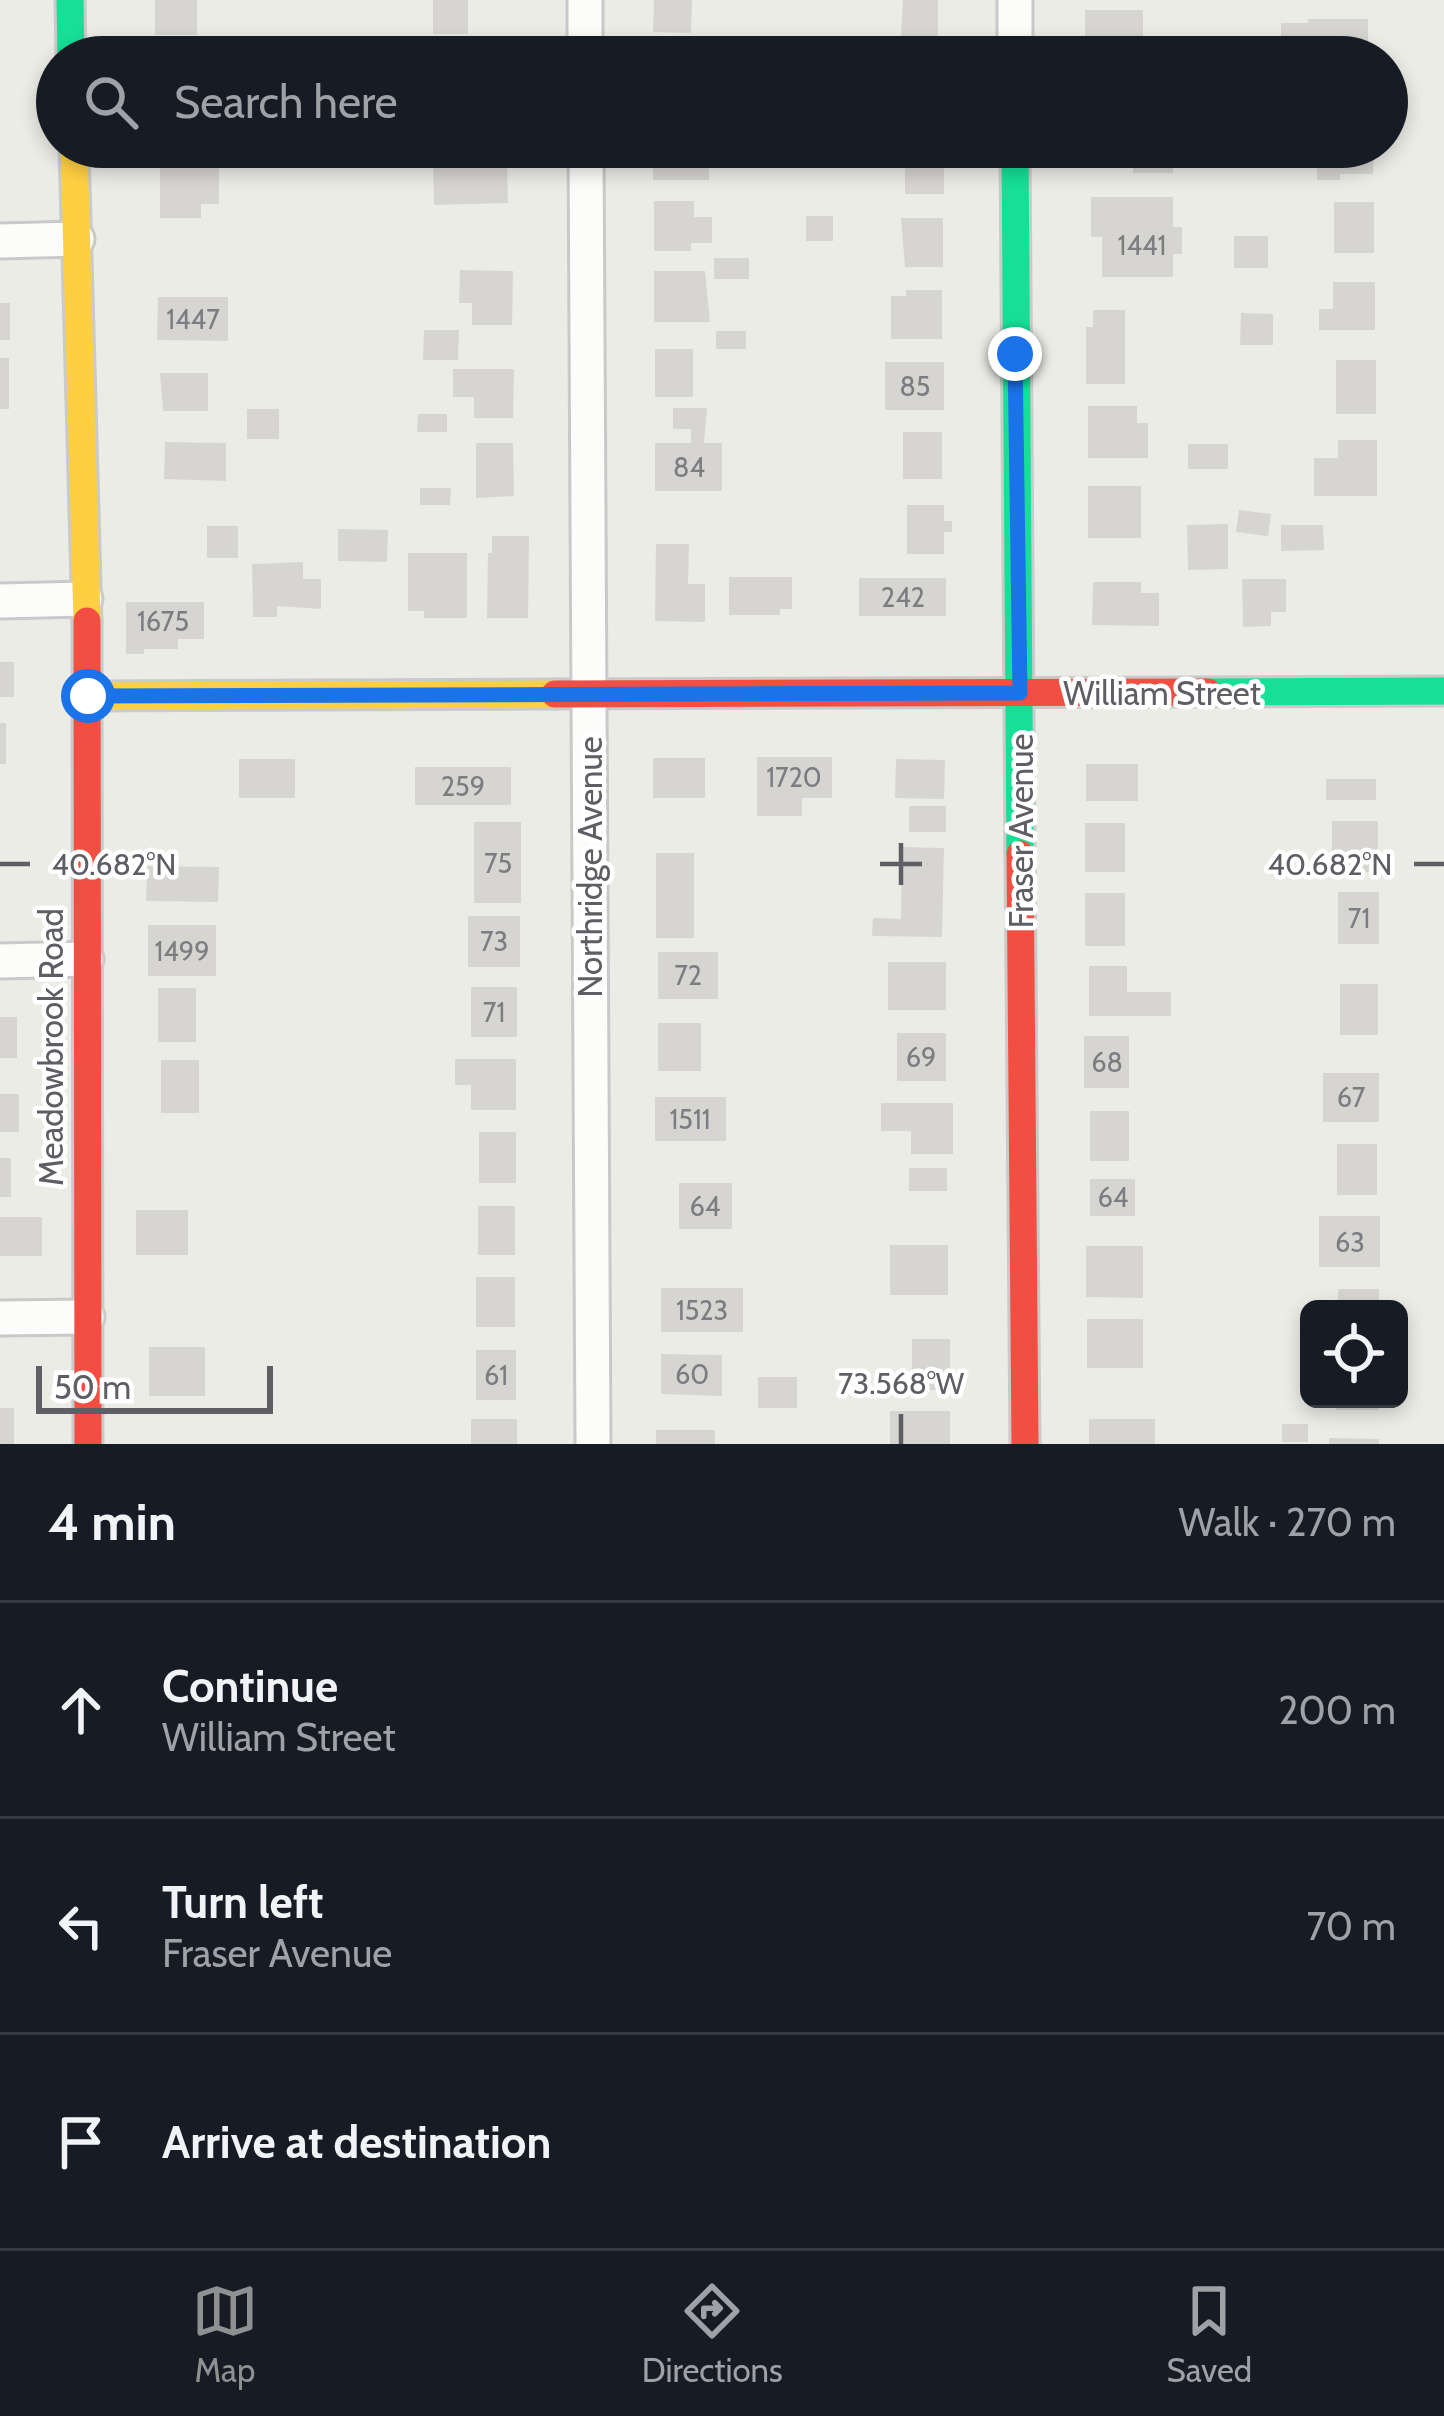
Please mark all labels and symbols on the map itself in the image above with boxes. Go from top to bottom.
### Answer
house number: 1441 [1118,229,1166,262]
house number: 1447 [166,303,220,336]
route end [988,327,1042,381]
house number: 85 [900,370,930,403]
house number: 84 [673,451,705,484]
house number: 242 [881,581,925,614]
house number: 1675 [137,605,189,638]
route start [61,669,115,723]
street label: William Street [1063,673,1261,713]
street label: Fraser Avenue [1001,734,1041,928]
street label: Northridge Avenue [570,736,610,998]
house number: 1720 [766,761,822,794]
house number: 259 [441,770,485,803]
text: 40.682°N [52,846,176,883]
text: 40.682°N [1268,846,1392,883]
house number: 75 [484,847,512,880]
house number: 71 [1348,902,1370,935]
street label: Meadowbrook Road [31,908,71,1186]
house number: 73 [480,925,508,958]
house number: 1499 [154,935,210,968]
house number: 72 [674,959,702,992]
house number: 71 [483,996,505,1029]
house number: 69 [906,1041,936,1074]
house number: 68 [1091,1046,1123,1079]
house number: 67 [1337,1081,1366,1114]
house number: 1511 [669,1103,711,1136]
house number: 64 [1098,1181,1128,1214]
house number: 64 [690,1190,720,1223]
house number: 63 [1335,1226,1365,1259]
house number: 1523 [676,1294,728,1327]
house number: 60 [675,1358,709,1391]
house number: 61 [484,1359,508,1392]
scale bar [36,1360,273,1413]
text: 73.568°W [838,1365,965,1402]

